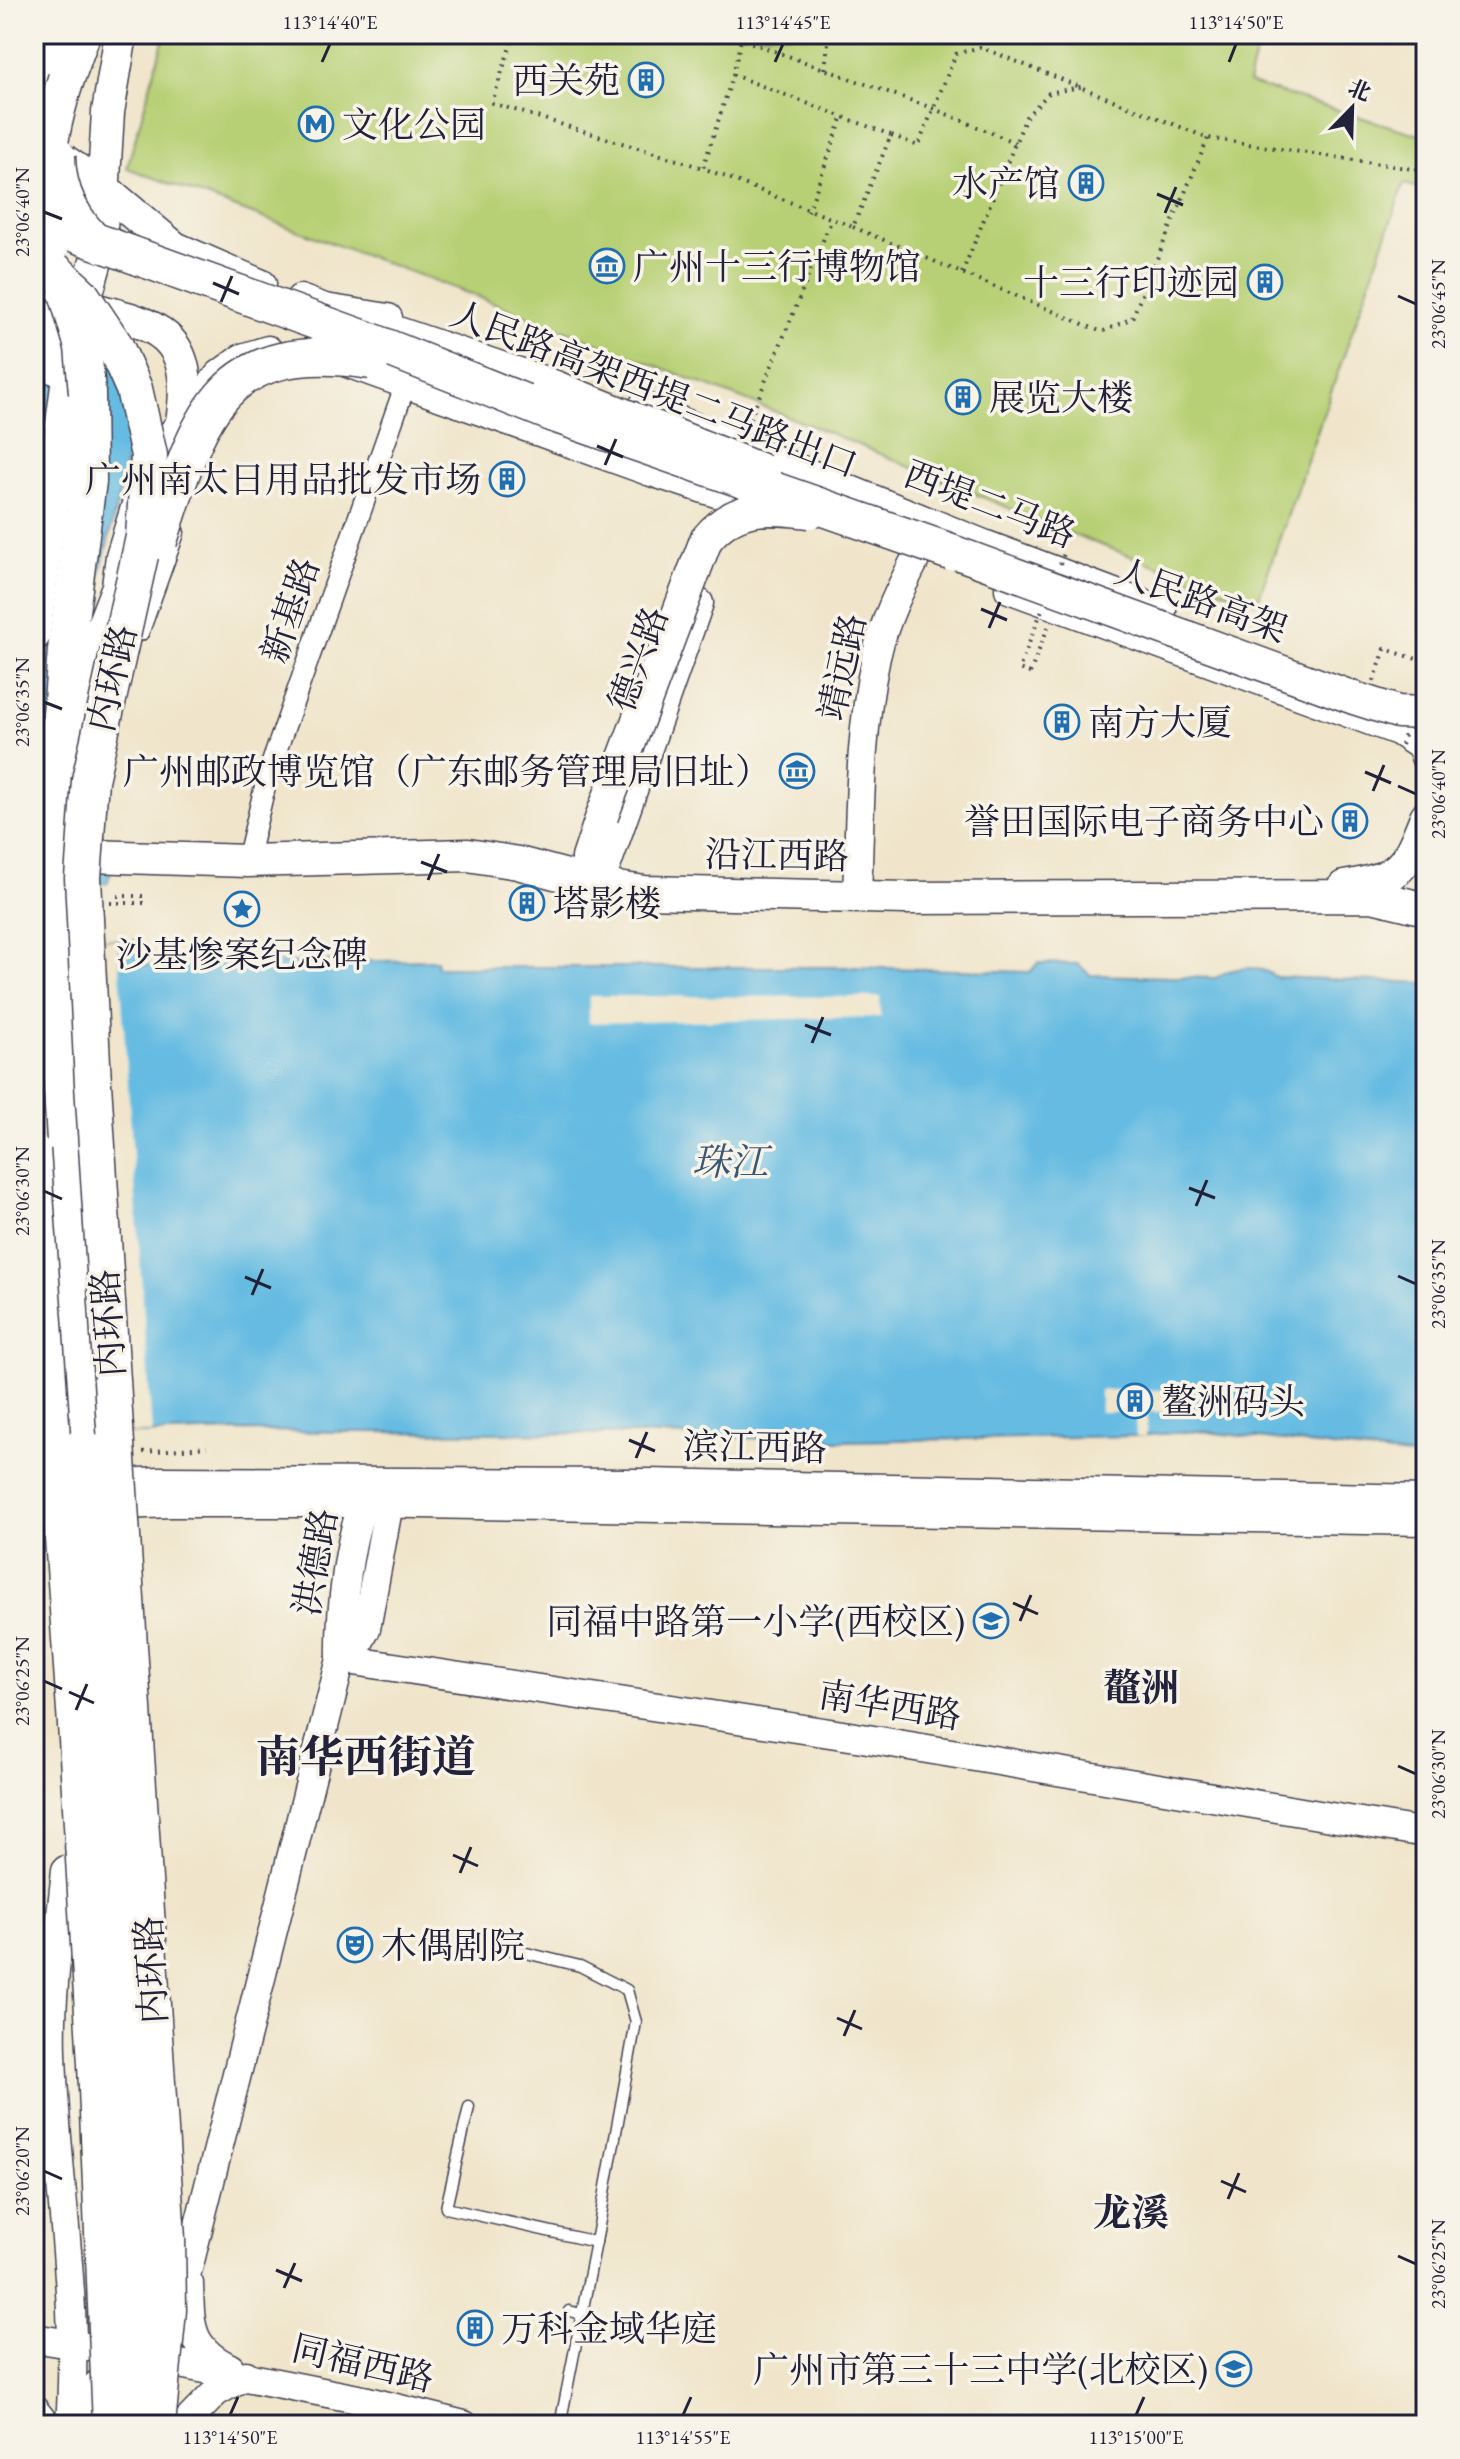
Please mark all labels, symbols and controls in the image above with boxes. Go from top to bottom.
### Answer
text: 113°14'40"E [283,9,377,35]
text: 113°14'45"E [736,9,830,35]
text: 113°14'50"E [1189,9,1283,35]
place label: 西关苑 [512,57,620,104]
building icon: 西关苑 [627,61,665,99]
north arrow [1312,68,1392,148]
text: 北 [1344,72,1375,108]
place label: 文化公园 [342,101,486,148]
metro station icon: 文化公园 [297,105,335,143]
place label: 水产馆 [952,160,1060,207]
building icon: 水产馆 [1067,164,1105,202]
text: 23°06'40"N [9,167,35,257]
place label: 广州十三行博物馆 [633,243,921,290]
museum icon: 广州十三行博物馆 [588,247,626,285]
place label: 十三行印迹园 [1023,259,1239,306]
text: 23°06'45"N [1425,259,1451,349]
building icon: 十三行印迹园 [1246,263,1284,301]
street label: 人民路高架西堤二马路出口 [444,290,864,488]
place label: 展览大楼 [989,374,1133,421]
building icon: 展览大楼 [944,378,982,416]
street label: 西堤二马路 [898,450,1082,558]
place label: 广州南太日用品批发市场 [85,456,481,503]
building icon: 广州南太日用品批发市场 [488,460,526,498]
street label: 人民路高架 [1108,547,1294,653]
street label: 新基路 [250,551,330,669]
street label: 德兴路 [597,600,679,718]
street label: 靖远路 [808,609,876,725]
street label: 内环路 [77,620,147,736]
text: 23°06'35"N [9,657,35,747]
place label: 南方大厦 [1088,699,1232,746]
building icon: 南方大厦 [1043,703,1081,741]
place label: 广州邮政博览馆（广东邮务管理局旧址） [123,748,771,795]
text: 23°06'40"N [1425,749,1451,839]
museum icon: 广州邮政博览馆（广东邮务管理局旧址） [778,752,816,790]
place label: 誉田国际电子商务中心 [964,798,1324,845]
building icon: 誉田国际电子商务中心 [1331,802,1369,840]
street label: 沿江西路 [705,830,849,880]
place label: 塔影楼 [553,880,661,927]
building icon: 塔影楼 [508,884,546,922]
place icon: 沙基惨案纪念碑 [223,890,261,928]
place label: 沙基惨案纪念碑 [116,931,368,978]
water label: 珠江 [692,1137,773,1186]
text: 23°06'30"N [9,1146,35,1236]
text: 23°06'35"N [1425,1239,1451,1329]
street label: 内环路 [81,1267,135,1379]
place label: 鳌洲码头 [1161,1378,1305,1425]
building icon: 鳌洲码头 [1116,1382,1154,1420]
street label: 滨江西路 [683,1422,827,1472]
street label: 洪德路 [282,1505,348,1619]
place label: 同福中路第一小学(西校区) [546,1598,965,1645]
school or university icon: 同福中路第一小学(西校区) [972,1602,1010,1640]
text: 23°06'25"N [9,1636,35,1726]
district label: 鼇洲 [1103,1663,1179,1712]
street label: 南华西路 [815,1671,965,1739]
district label: 南华西街道 [256,1728,476,1785]
text: 23°06'30"N [1425,1729,1451,1819]
street label: 内环路 [125,1915,177,2025]
place label: 木偶剧院 [381,1922,525,1969]
theatre icon: 木偶剧院 [336,1926,374,1964]
text: 23°06'20"N [9,2126,35,2216]
district label: 龙溪 [1093,2188,1169,2237]
text: 23°06'25"N [1425,2219,1451,2309]
place label: 万科金域华庭 [501,2305,717,2352]
building icon: 万科金域华庭 [456,2309,494,2347]
street label: 同福西路 [288,2324,438,2402]
place label: 广州市第三十三中学(北校区) [753,2346,1208,2393]
school or university icon: 广州市第三十三中学(北校区) [1215,2350,1253,2388]
text: 113°14'50"E [183,2424,277,2450]
text: 113°14'55"E [636,2424,730,2450]
text: 113°15'00"E [1089,2424,1183,2450]

